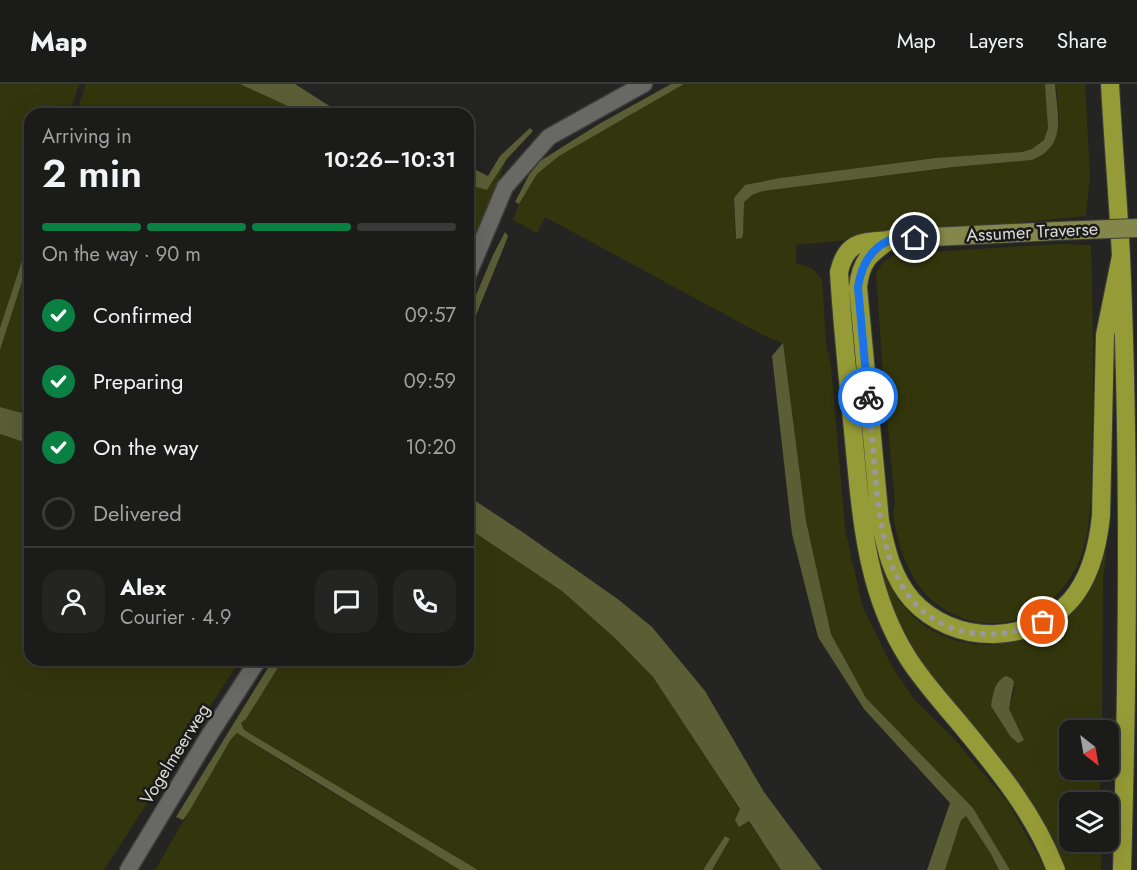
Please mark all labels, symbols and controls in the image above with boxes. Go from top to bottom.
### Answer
text: Map [30,21,87,62]
text: Map [897,26,936,56]
text: Layers [969,26,1024,56]
text: Share [1057,26,1107,56]
text: Arriving in [42,122,132,151]
text: 10:26–10:31 [323,143,456,175]
text: 2 min [42,145,142,202]
pin [889,212,940,263]
street label: Assumer Traverse [965,216,1099,248]
icon: home [898,221,931,254]
text: On the way · 90 m [42,240,201,269]
icon: check [42,299,75,332]
text: Confirmed [93,299,192,331]
text: 09:57 [405,301,456,330]
icon: check [42,365,75,398]
text: Preparing [93,365,184,397]
text: 09:59 [404,367,456,396]
courier [838,367,898,427]
icon: bike [852,381,885,414]
icon: check [42,431,75,464]
text: On the way [93,431,198,463]
text: 10:20 [406,433,456,462]
text: Delivered [93,497,182,529]
button: person [42,570,105,633]
button: chat [315,570,378,633]
button: phone [393,570,456,633]
text: Alex [120,571,166,603]
pin [1017,596,1068,647]
text: Courier · 4.9 [120,603,232,632]
icon: bag [1026,605,1059,638]
street label: Vogelmeerweg [134,698,216,810]
north arrow [1059,720,1119,780]
map controls [1059,720,1119,852]
button: layers [1059,792,1119,852]

